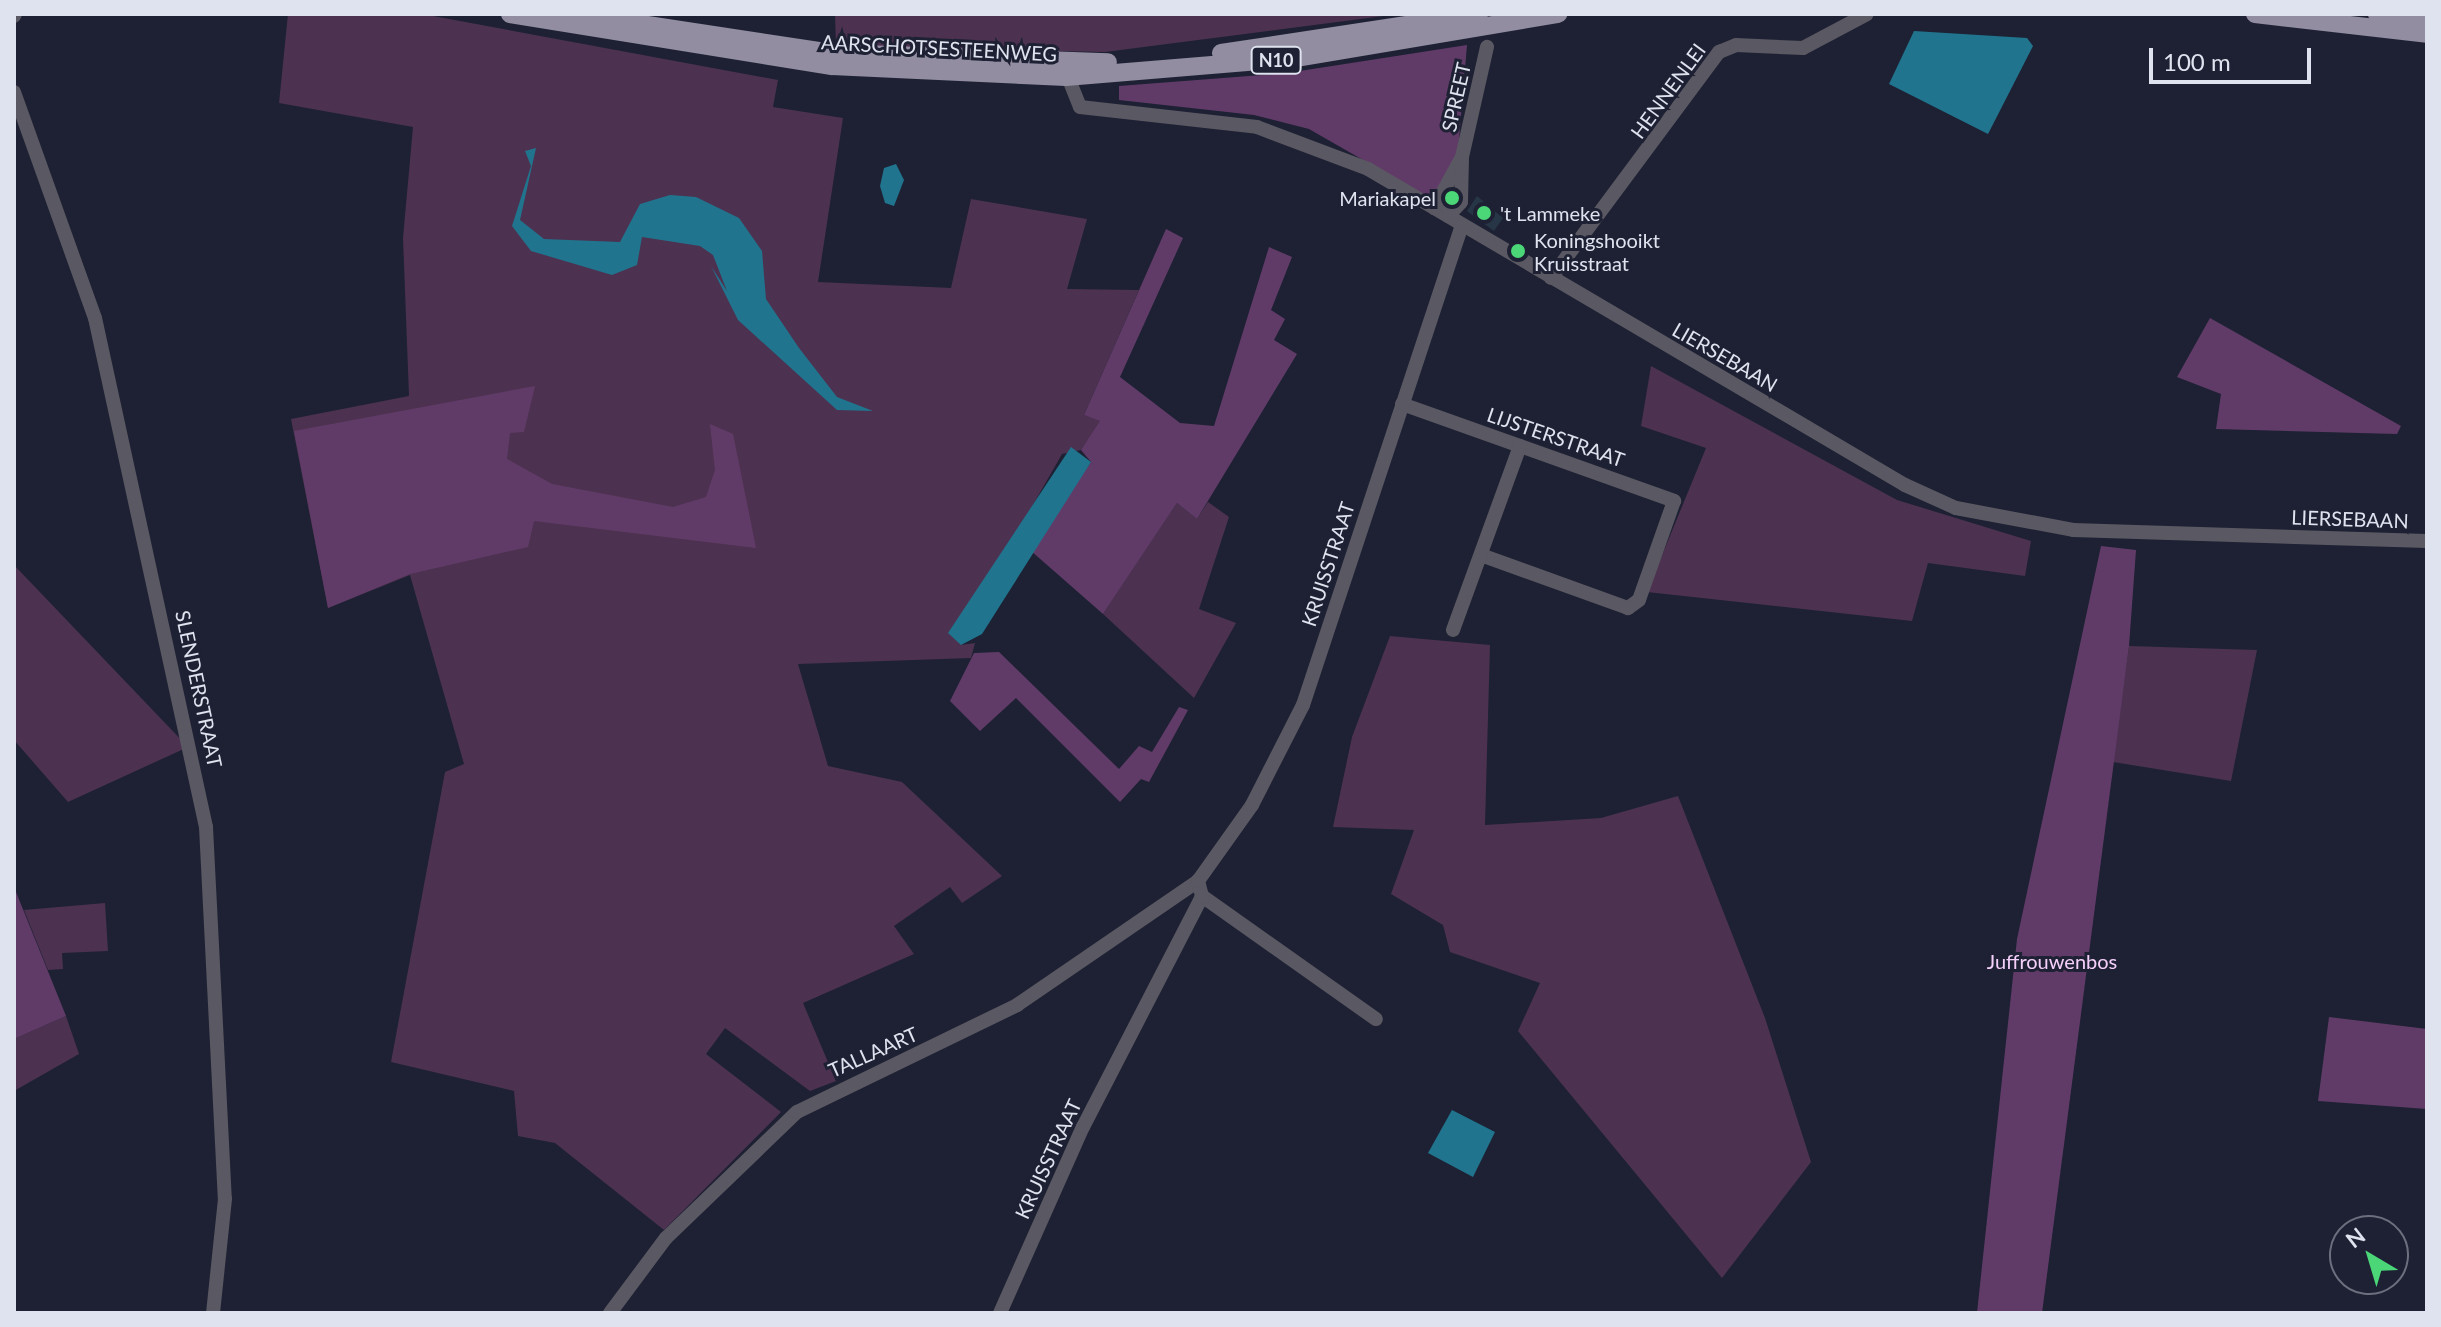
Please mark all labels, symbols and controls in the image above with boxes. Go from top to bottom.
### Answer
street label: AARSCHOTSESTEENWEG [820,30,1058,66]
scale bar [2153,32,2315,82]
street label: HENNENLEI [1625,39,1711,143]
road number: N10 [1250,46,1302,74]
text: 100 m [2163,47,2231,76]
street label: SPREET [1436,60,1476,134]
place label: Mariakapel [1339,186,1436,210]
marker: Mariakapel [1443,189,1461,207]
place label: 't Lammeke [1500,201,1600,225]
marker: 't Lammeke [1475,204,1493,222]
place label: Koningshooikt Kruisstraat [1534,228,1660,275]
marker: Koningshooikt Kruisstraat [1509,242,1527,260]
street label: LIERSEBAAN [1668,317,1782,397]
street label: LIJSTERSTRAAT [1484,402,1628,472]
street label: KRUISSTRAAT [1297,499,1359,629]
street label: LIERSEBAAN [2291,505,2409,533]
street label: SLENDERSTRAAT [171,608,227,770]
park label: Juffrouwenbos [1987,949,2117,973]
street label: TALLAART [825,1022,921,1082]
street label: KRUISSTRAAT [1010,1095,1086,1223]
north arrow [2329,1215,2409,1295]
text: N [2340,1221,2370,1253]

